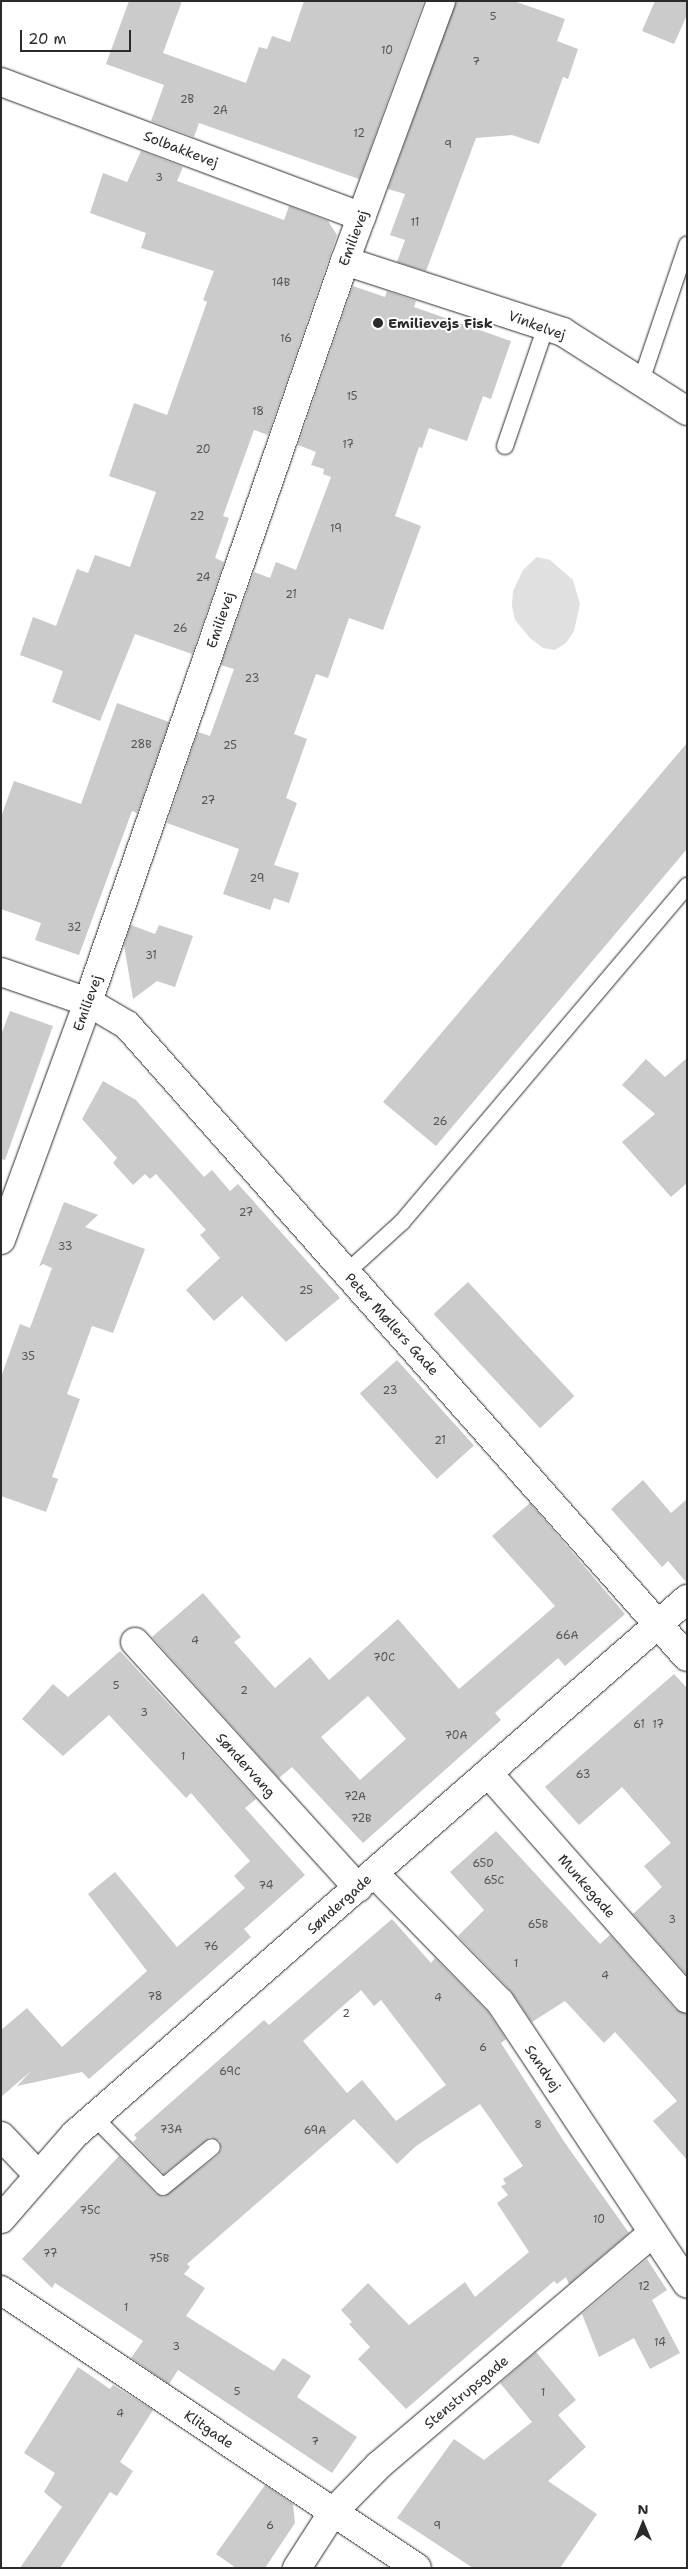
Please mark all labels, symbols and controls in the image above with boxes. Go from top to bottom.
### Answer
house number: 5 [490,10,496,24]
scale bar [22,20,134,52]
text: 20 m [28,29,67,49]
house number: 10 [381,44,393,58]
house number: 7 [472,55,480,69]
house number: 2B [180,93,194,107]
house number: 2A [212,104,228,118]
street label: Solbakkevej [141,127,221,171]
house number: 12 [353,127,365,141]
house number: 9 [444,138,452,152]
house number: 3 [155,171,163,185]
street label: Emilievej [335,208,371,268]
house number: 11 [411,216,419,230]
house number: 14B [272,276,290,290]
street label: Vinkelvej [506,307,568,343]
place label: Emilievejs Fisk [388,315,493,331]
marker: Emilievejs Fisk [372,317,384,329]
house number: 16 [280,332,292,346]
house number: 15 [346,390,358,404]
house number: 18 [252,405,264,419]
house number: 17 [342,438,354,452]
house number: 20 [195,443,211,457]
house number: 22 [190,510,204,524]
house number: 19 [330,522,342,536]
house number: 24 [196,571,210,585]
house number: 21 [285,588,297,602]
street label: Emilievej [203,590,237,650]
house number: 26 [173,622,187,636]
house number: 23 [245,672,259,686]
house number: 28B [130,738,152,752]
house number: 25 [223,739,237,753]
house number: 27 [201,794,215,808]
house number: 29 [250,872,264,886]
house number: 32 [67,921,81,935]
house number: 31 [145,949,157,963]
street label: Emilievej [69,973,105,1033]
house number: 26 [433,1115,447,1129]
house number: 27 [239,1206,253,1220]
house number: 33 [58,1240,72,1254]
street label: Peter Møllers Gade [342,1269,442,1379]
house number: 25 [299,1284,313,1298]
house number: 35 [21,1350,35,1364]
house number: 23 [383,1384,397,1398]
house number: 21 [434,1434,446,1448]
house number: 66A [556,1629,578,1643]
house number: 4 [191,1634,199,1648]
house number: 70C [373,1651,395,1665]
house number: 5 [113,1679,119,1693]
house number: 2 [240,1684,248,1698]
house number: 3 [140,1706,148,1720]
house number: 61 [633,1718,645,1732]
house number: 17 [652,1718,664,1732]
street label: Søndervang [213,1729,279,1801]
house number: 70A [444,1729,468,1743]
house number: 1 [181,1750,185,1764]
house number: 63 [576,1768,590,1782]
house number: 72A [344,1790,366,1804]
house number: 72B [351,1812,371,1826]
street label: Munkegade [555,1851,619,1921]
house number: 65D [472,1857,494,1871]
street label: Søndergade [303,1871,375,1937]
house number: 65C [484,1874,504,1888]
house number: 74 [259,1879,273,1893]
house number: 3 [668,1913,676,1927]
house number: 65B [528,1918,548,1932]
house number: 76 [204,1940,218,1954]
house number: 1 [514,1957,518,1971]
house number: 4 [601,1969,609,1983]
house number: 78 [148,1990,162,2004]
house number: 4 [434,1991,442,2005]
house number: 2 [342,2007,350,2021]
house number: 6 [479,2041,487,2055]
street label: Sandvej [521,2042,565,2094]
house number: 69C [219,2065,241,2079]
house number: 8 [534,2118,542,2132]
house number: 73A [160,2123,182,2137]
house number: 69A [304,2124,326,2138]
house number: 75C [80,2204,100,2218]
house number: 10 [593,2213,605,2227]
house number: 77 [43,2247,57,2261]
house number: 75B [149,2252,169,2266]
house number: 12 [638,2280,650,2294]
house number: 1 [124,2301,128,2315]
house number: 14 [654,2336,666,2350]
house number: 3 [172,2340,180,2354]
street label: Stenstrupsgade [420,2352,512,2432]
house number: 5 [234,2385,240,2399]
house number: 1 [541,2386,545,2400]
street label: Klitgade [181,2406,237,2452]
house number: 4 [116,2407,124,2421]
house number: 7 [311,2435,319,2449]
north arrow [618,2499,668,2549]
text: N [637,2500,649,2518]
house number: 6 [266,2519,274,2533]
house number: 9 [433,2519,441,2533]

